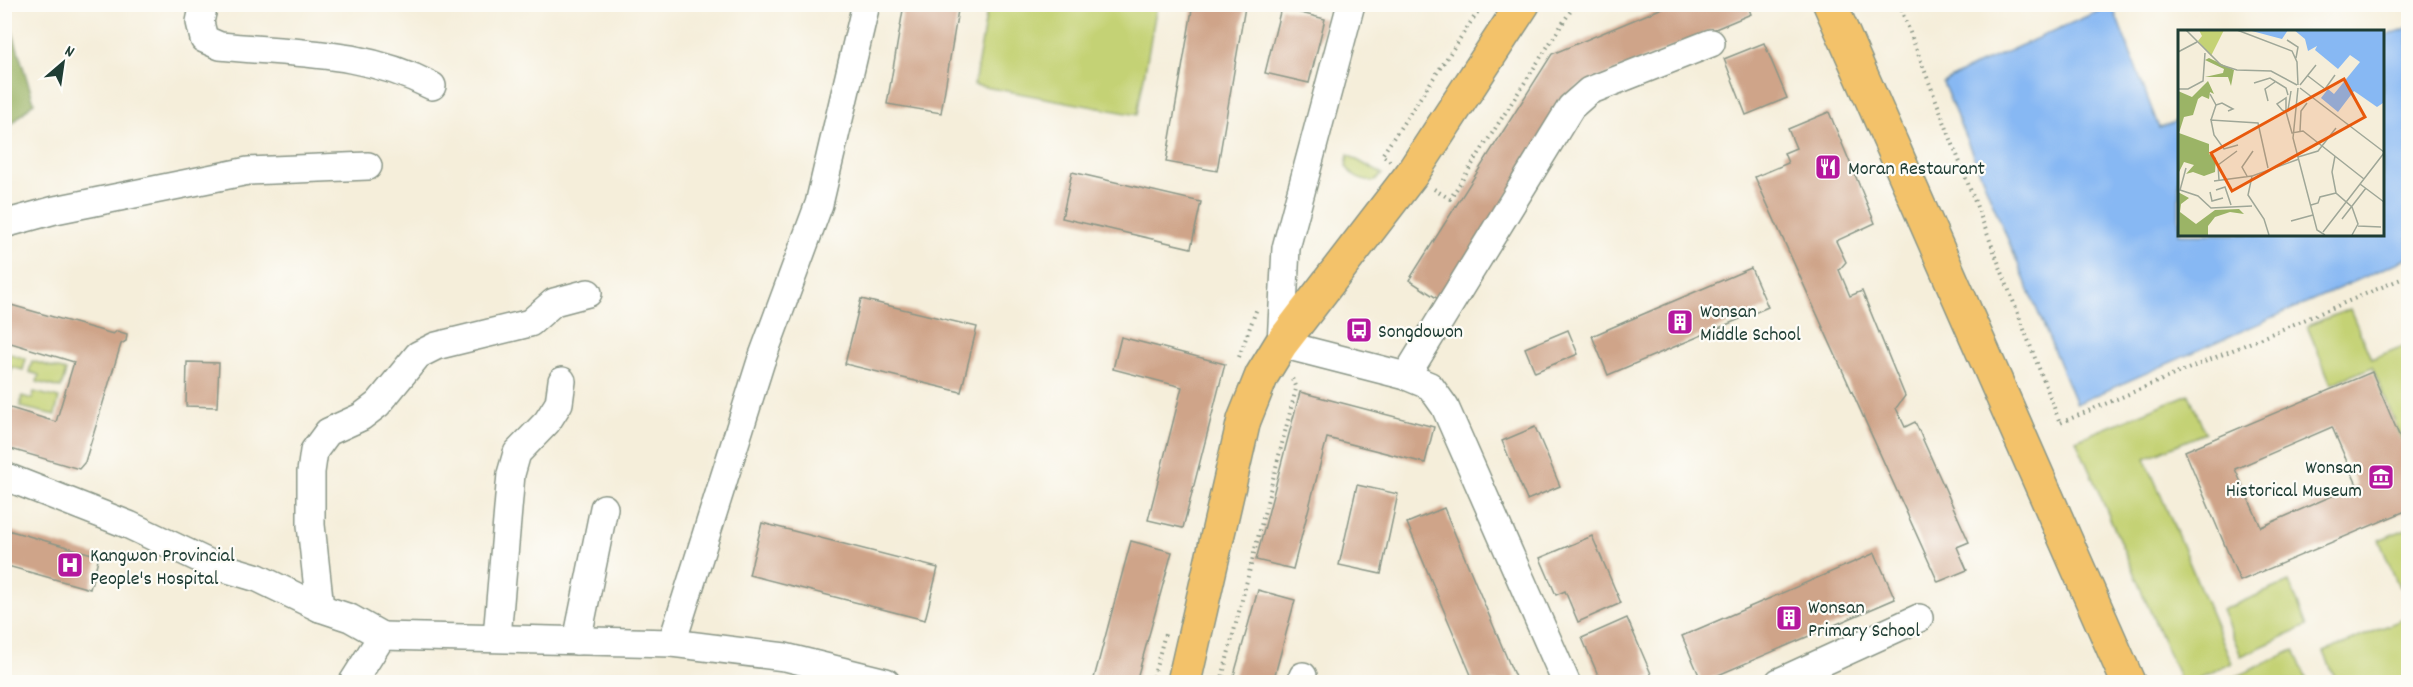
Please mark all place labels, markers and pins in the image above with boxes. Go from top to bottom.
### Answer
restaurant icon: Moran Restaurant [1813,152,1843,182]
place label: Moran Restaurant [1848,156,1985,184]
place label: Wonsan Middle School [1700,299,1801,350]
building icon: Wonsan Middle School [1665,307,1695,337]
bus stop icon: Songdowon [1344,315,1374,345]
place label: Songdowon [1378,319,1463,347]
place label: Wonsan Historical Museum [2226,455,2362,506]
museum icon: Wonsan Historical Museum [2366,462,2396,492]
place label: Kangwon Provincial People's Hospital [90,543,235,594]
hospital icon: Kangwon Provincial People's Hospital [55,550,85,580]
place label: Wonsan Primary School [1808,595,1920,646]
building icon: Wonsan Primary School [1774,603,1804,633]

